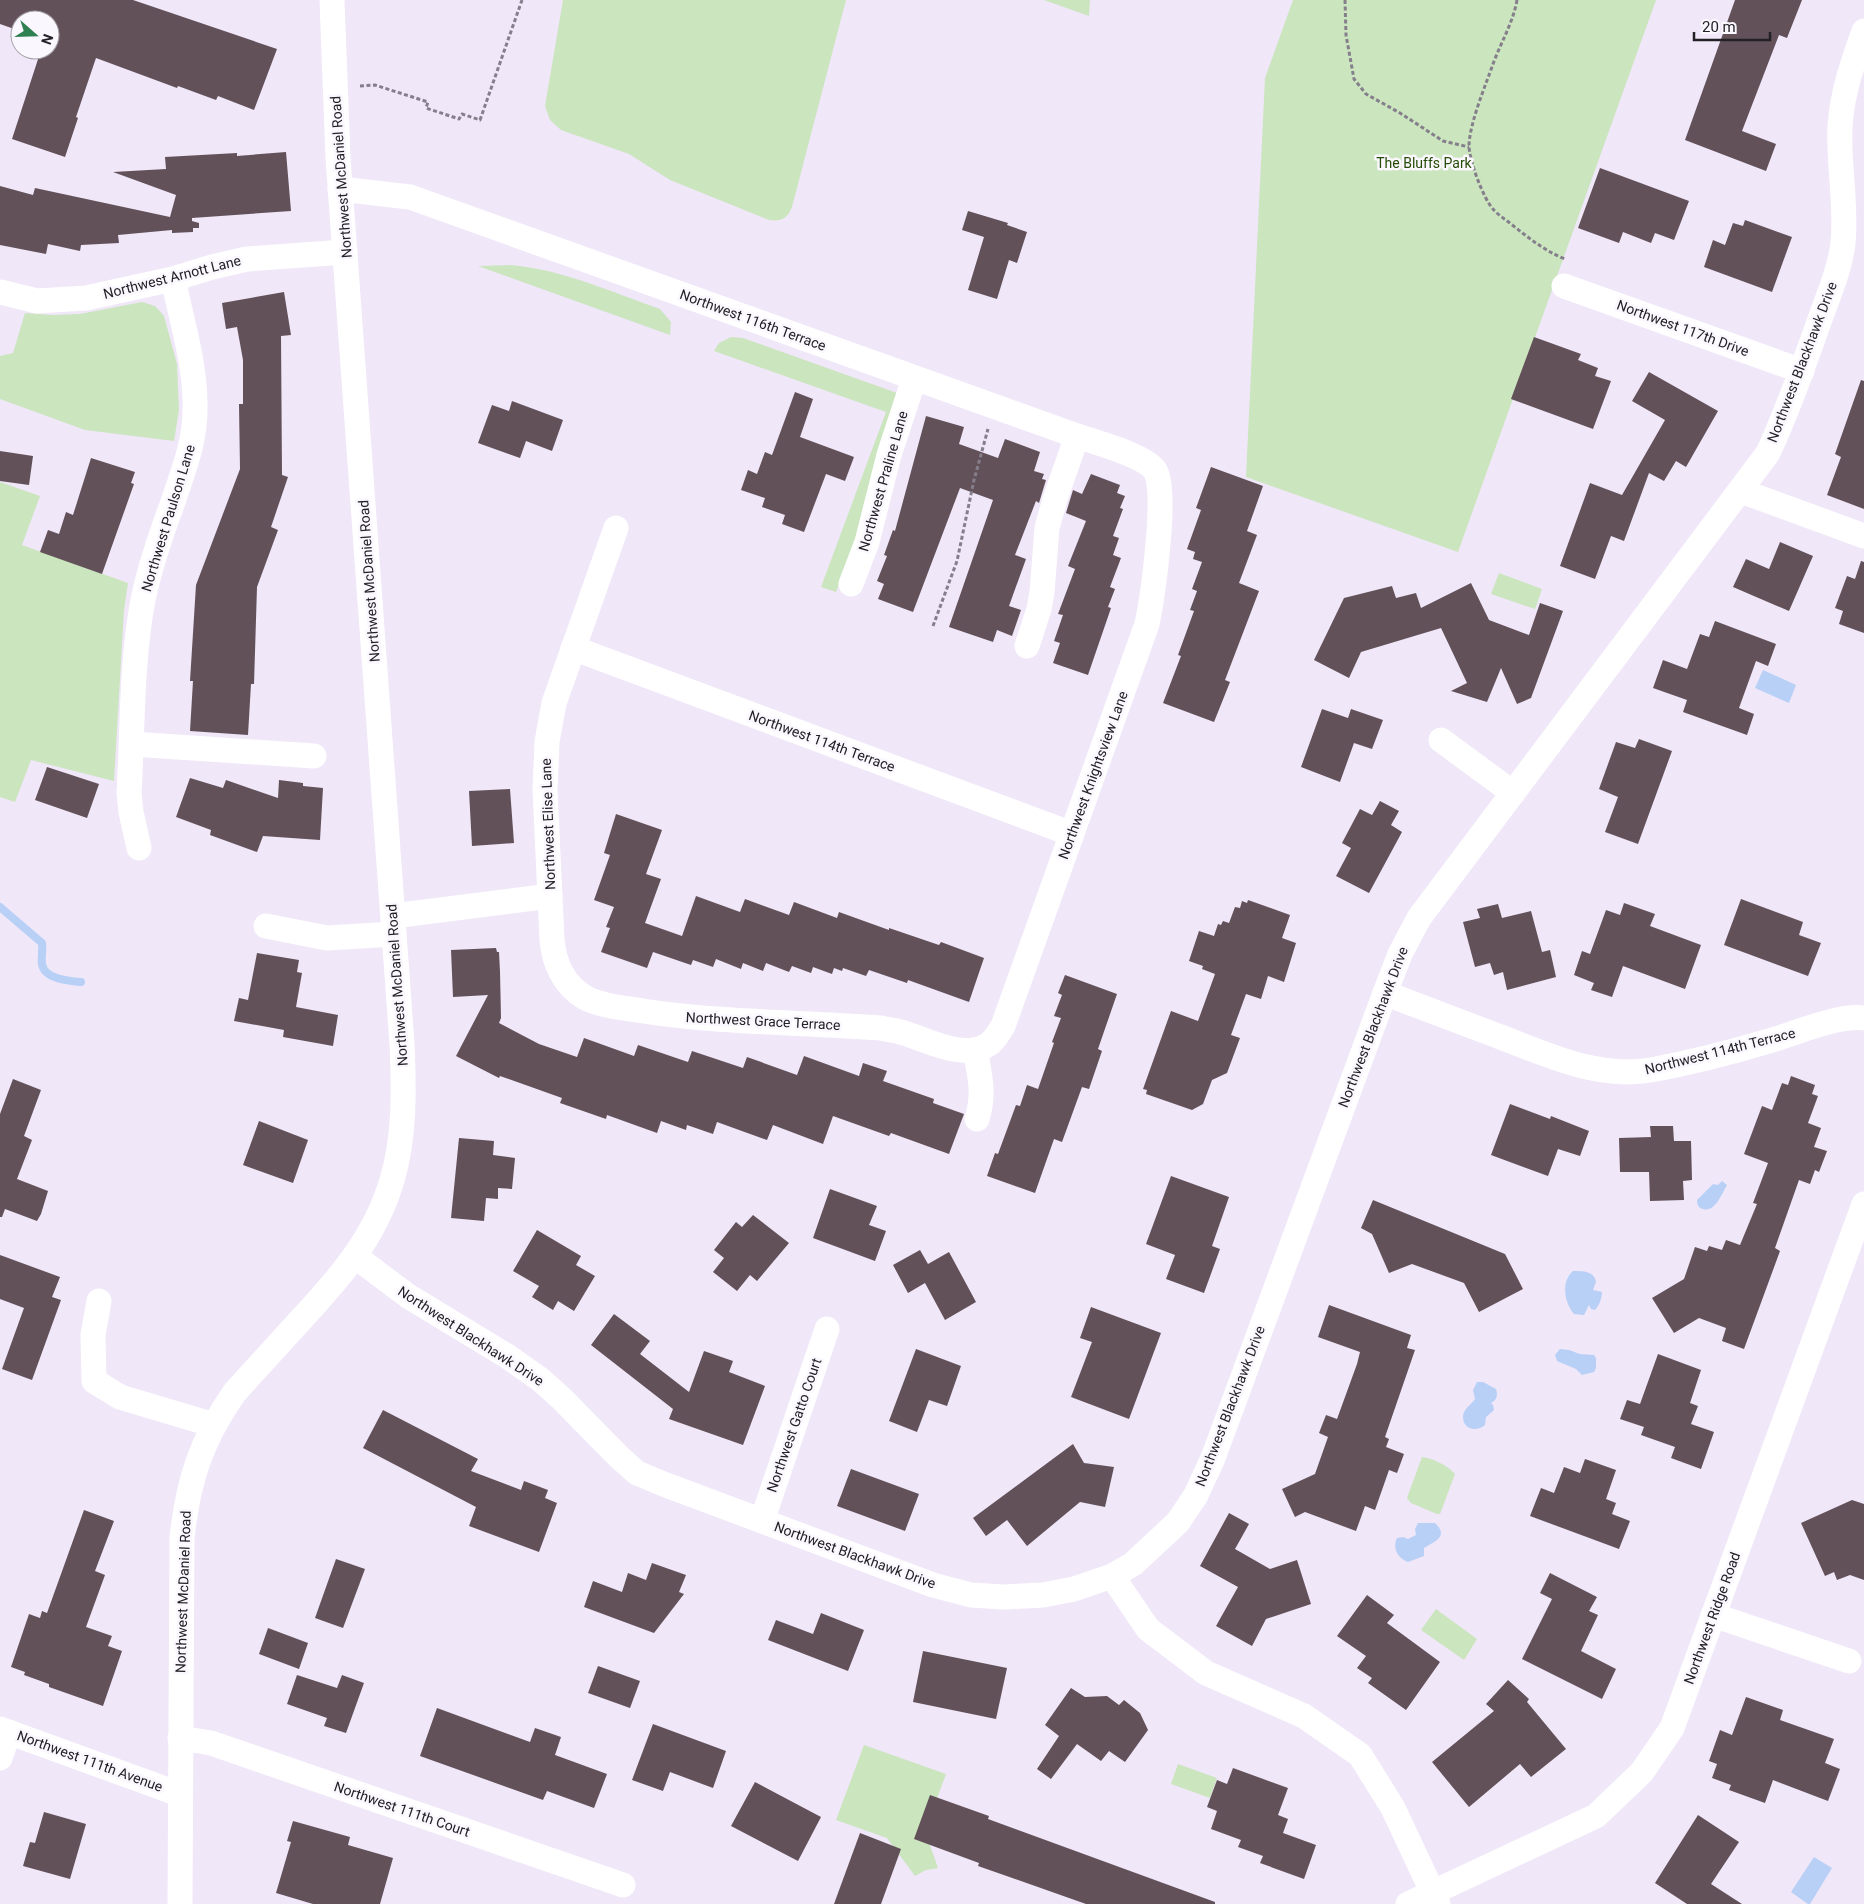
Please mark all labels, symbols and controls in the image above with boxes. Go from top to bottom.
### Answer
north arrow [10,10,60,60]
scale bar [1694,10,1770,42]
text: 20 m [1702,18,1736,36]
text: N [38,32,56,47]
street label: Northwest McDaniel Road [327,95,355,259]
park label: The Bluffs Park [1376,155,1473,171]
street label: Northwest Arnott Lane [102,252,242,302]
street label: Northwest Blackhawk Drive [1764,279,1840,445]
street label: Northwest 116th Terrace [678,286,828,354]
street label: Northwest 117th Drive [1615,297,1751,359]
street label: Northwest Praline Lane [855,409,911,553]
street label: Northwest Paulson Lane [138,443,198,593]
street label: Northwest McDaniel Road [355,499,383,663]
street label: Northwest Knightsview Lane [1055,689,1131,861]
street label: Northwest 114th Terrace [747,707,897,775]
street label: Northwest Elise Lane [538,758,558,890]
street label: Northwest McDaniel Road [383,903,411,1067]
street label: Northwest Blackhawk Drive [1335,944,1411,1110]
street label: Northwest Grace Terrace [685,1009,841,1033]
street label: Northwest 114th Terrace [1643,1025,1797,1077]
street label: Northwest Blackhawk Drive [395,1283,547,1389]
street label: Northwest Blackhawk Drive [1192,1323,1268,1489]
street label: Northwest Gatto Court [764,1355,825,1494]
street label: Northwest McDaniel Road [172,1511,194,1673]
street label: Northwest Blackhawk Drive [772,1518,938,1592]
street label: Northwest Ridge Road [1681,1550,1743,1686]
street label: Northwest 111th Avenue [15,1727,165,1795]
street label: Northwest 111th Court [332,1778,472,1840]

